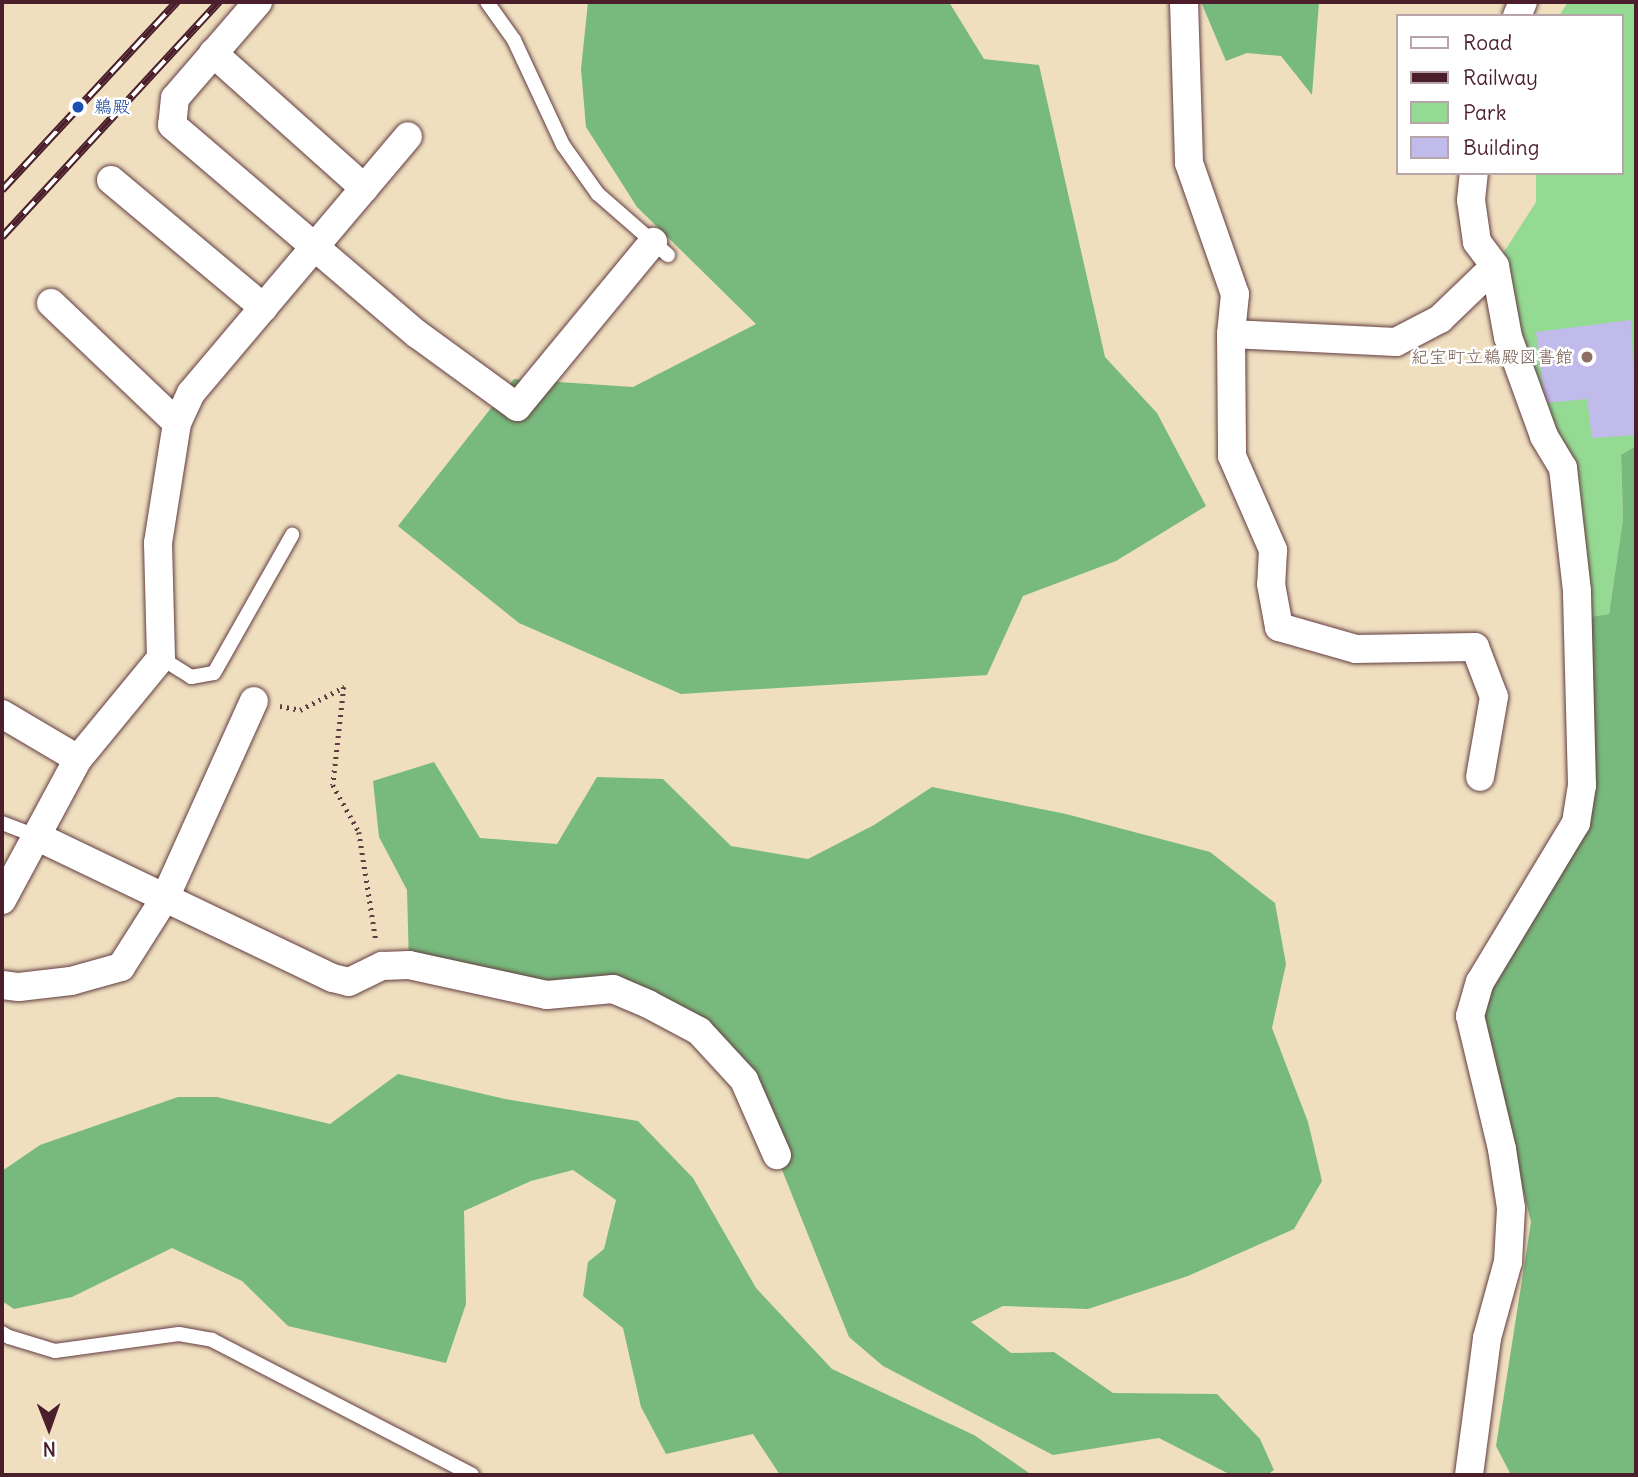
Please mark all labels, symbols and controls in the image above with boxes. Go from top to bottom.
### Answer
legend [1396,14,1624,175]
text: Road [1463,29,1512,56]
text: Railway [1463,64,1538,91]
place label: 鵜殿 [94,96,130,118]
marker: 鵜殿 [68,97,88,117]
text: Park [1463,99,1506,126]
text: Building [1463,134,1539,161]
place label: 紀宝町立鵜殿図書館 [1411,346,1573,368]
marker: 紀宝町立鵜殿図書館 [1579,349,1595,365]
north arrow [14,1393,84,1463]
text: N [43,1437,56,1461]

